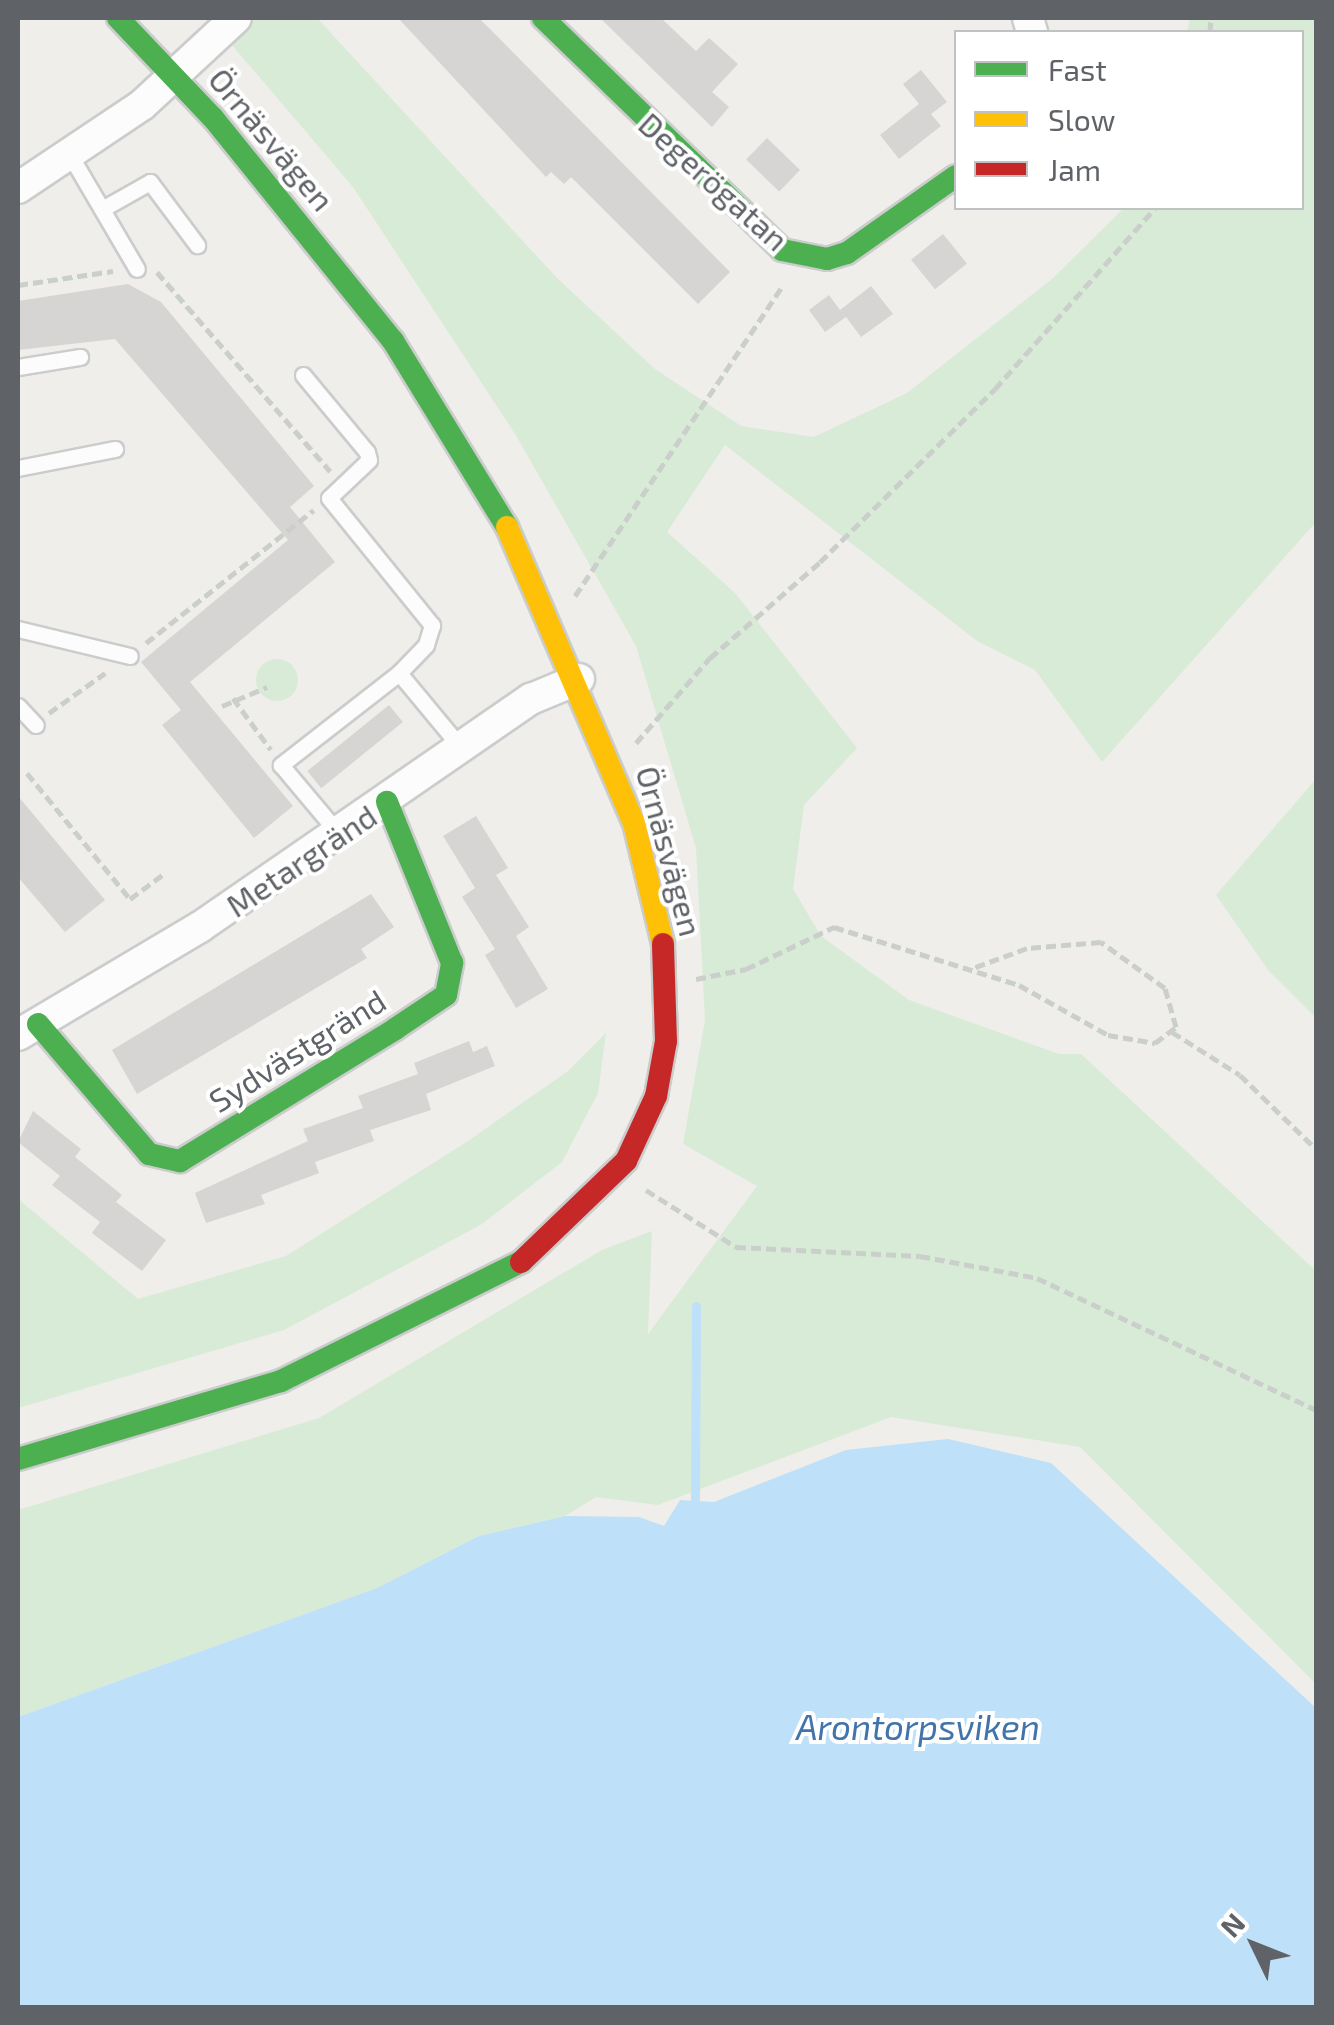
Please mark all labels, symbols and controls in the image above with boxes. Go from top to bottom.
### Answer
legend [954,30,1304,210]
text: Fast [1048,51,1107,87]
street label: Örnäsvägen [201,60,343,218]
text: Slow [1048,101,1115,137]
street label: Degerögatan [631,104,797,258]
text: Jam [1048,151,1101,187]
street label: Örnäsvägen [629,762,711,940]
street label: Metargränd [219,796,383,924]
street label: Sydvästgränd [202,981,392,1119]
water label: Arontorpsviken [796,1705,1040,1747]
north arrow [1204,1895,1304,1995]
text: N [1213,1906,1251,1944]

